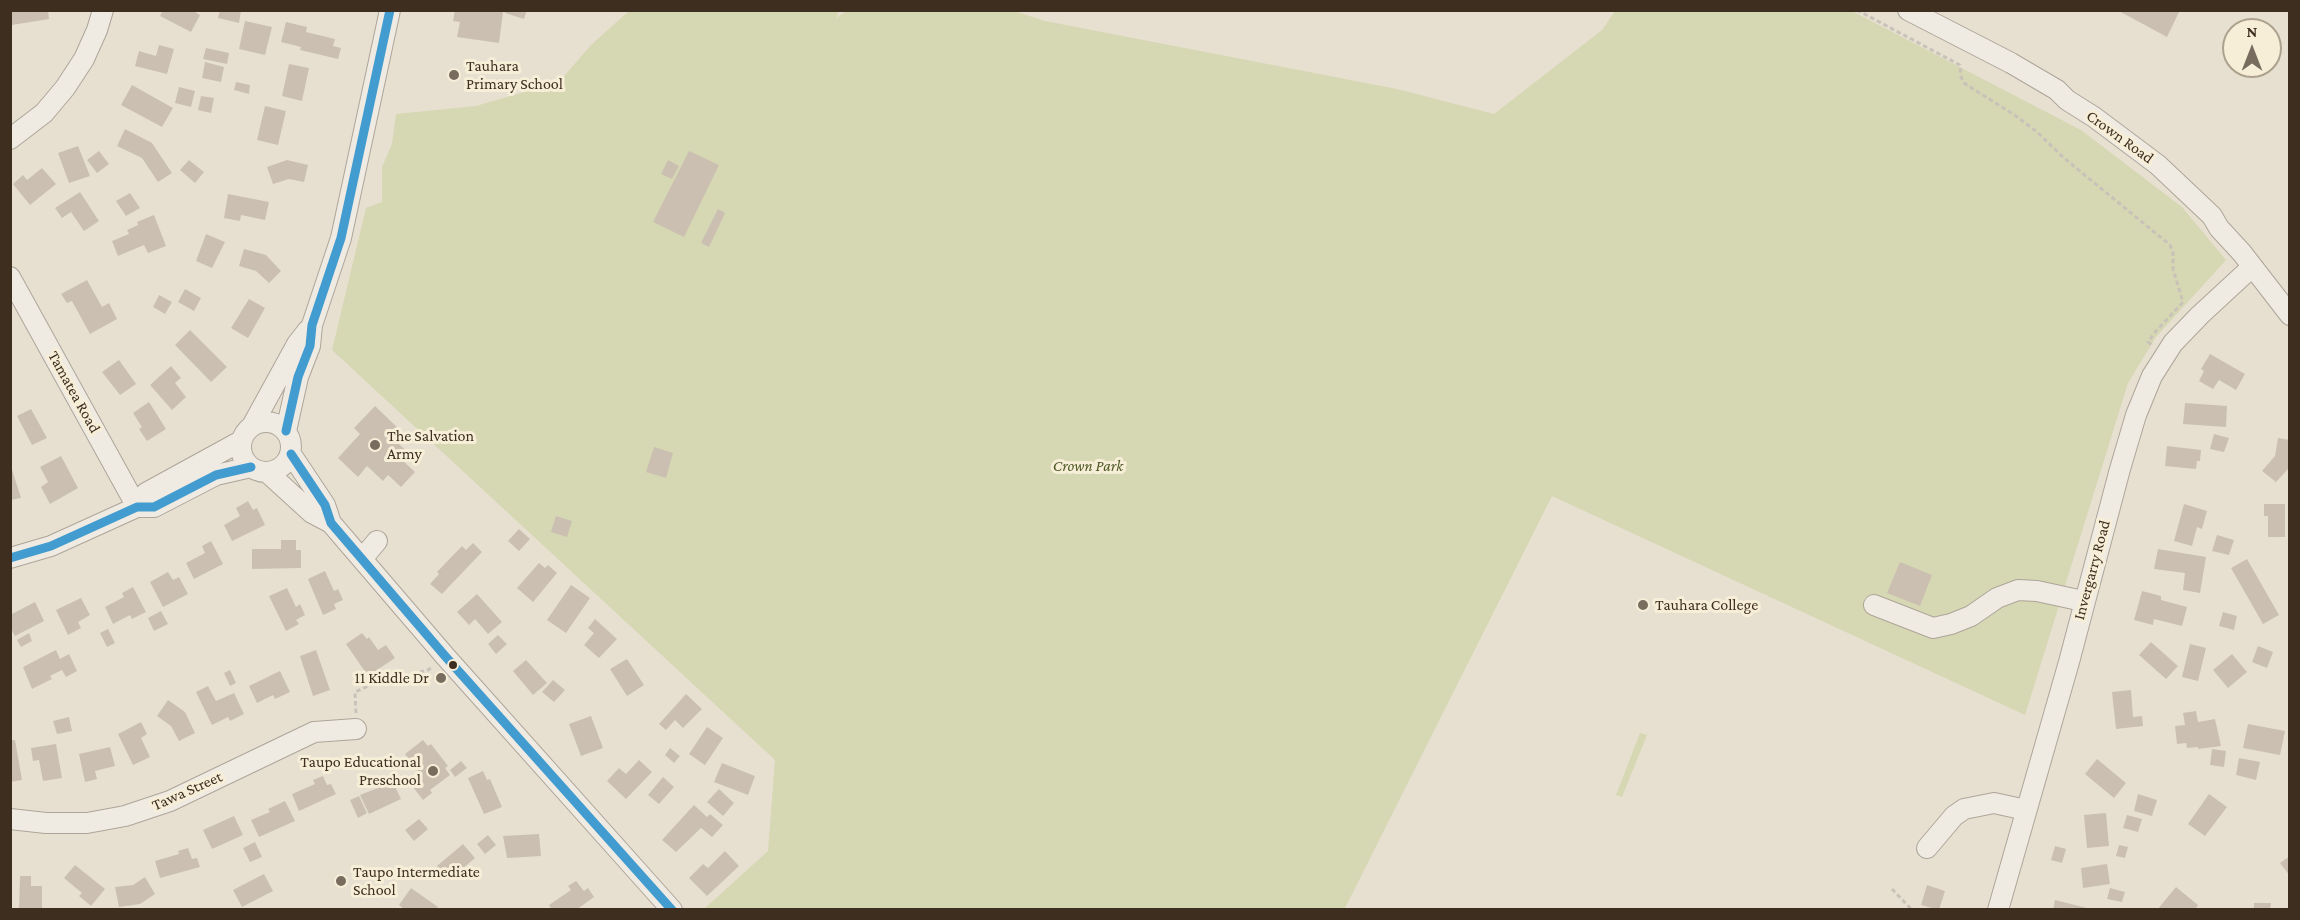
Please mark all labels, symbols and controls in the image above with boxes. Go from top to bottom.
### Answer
north arrow [2222,18,2282,78]
text: N [2247,23,2257,40]
place label: Tauhara Primary School [466,56,563,94]
marker: Tauhara Primary School [447,68,461,82]
street label: Crown Road [2083,106,2157,168]
street label: Tamatea Road [44,348,104,436]
place label: The Salvation Army [387,426,474,464]
marker: The Salvation Army [368,438,382,452]
park label: Crown Park [1053,456,1123,476]
street label: Invergarry Road [2069,518,2115,622]
place label: Tauhara College [1655,595,1758,615]
marker: Tauhara College [1636,598,1650,612]
unlabelled marker [447,659,459,671]
place label: 11 Kiddle Dr [355,668,429,688]
marker: 11 Kiddle Dr [434,671,448,685]
place label: Taupo Educational Preschool [300,752,421,790]
marker: Taupo Educational Preschool [426,764,440,778]
street label: Tawa Street [149,767,225,815]
place label: Taupo Intermediate School [353,862,480,900]
marker: Taupo Intermediate School [334,874,348,888]

